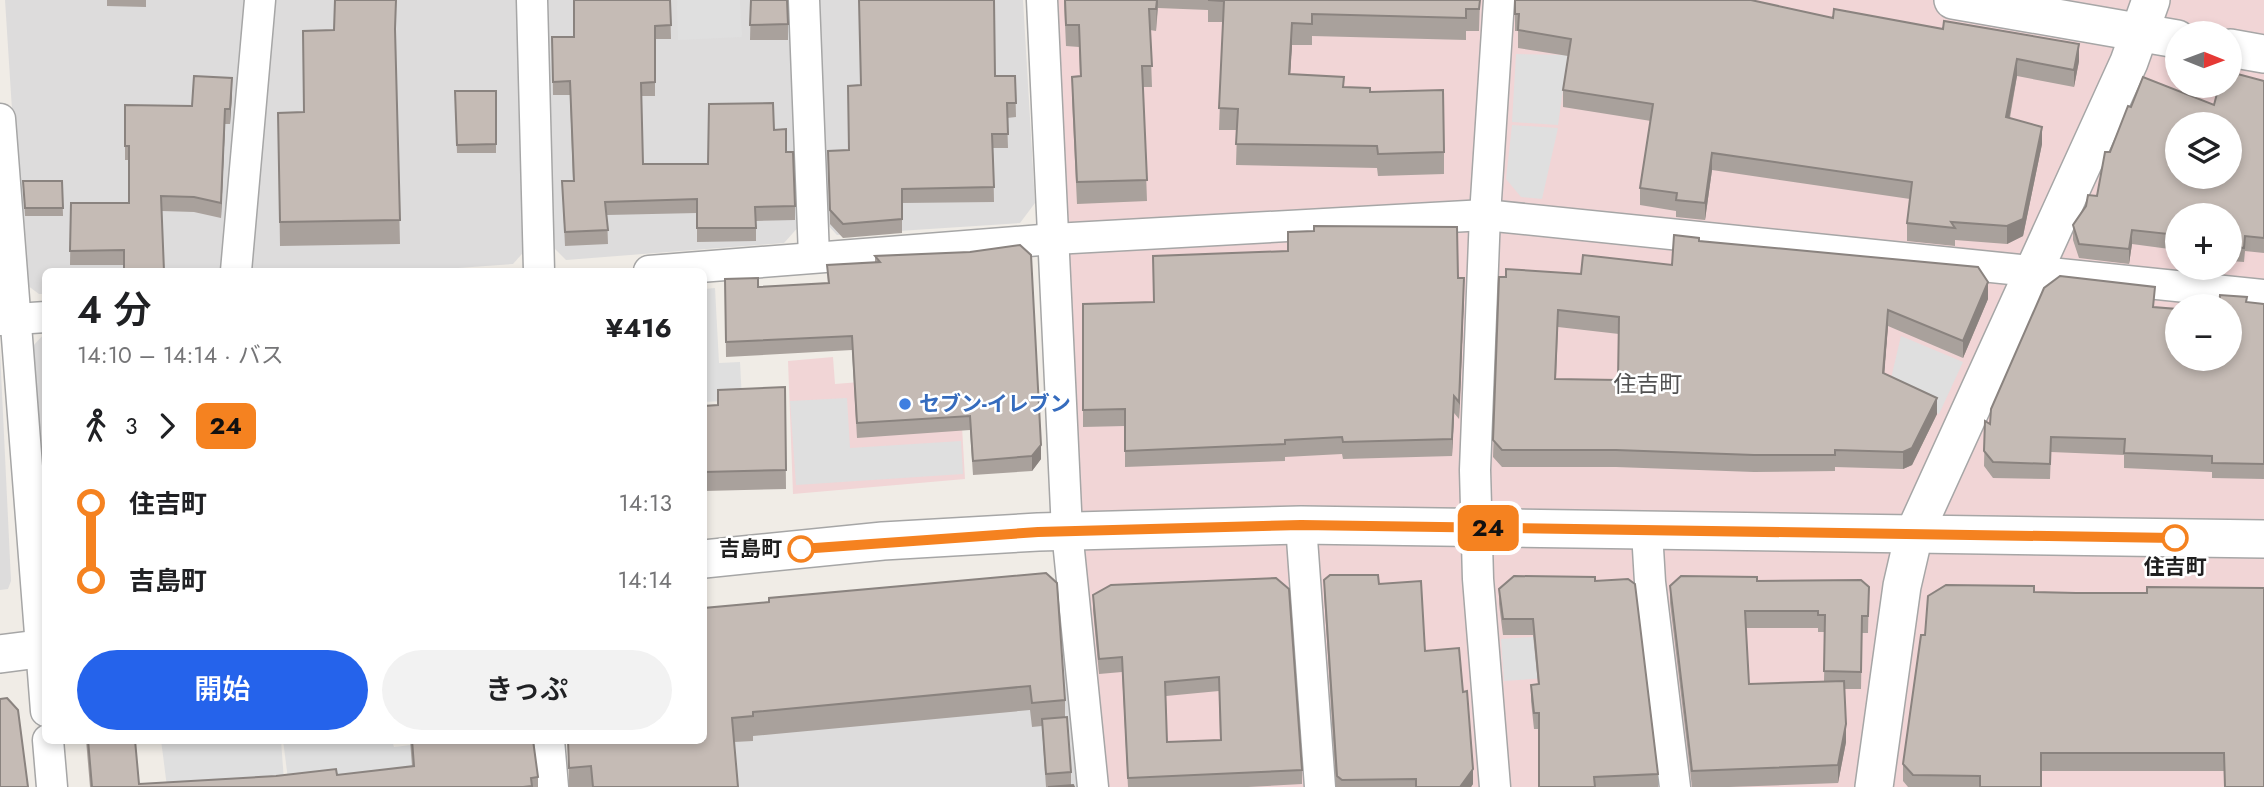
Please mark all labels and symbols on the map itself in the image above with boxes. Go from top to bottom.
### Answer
north arrow [2165,21,2242,98]
district label: 住吉町 [1614,367,1683,401]
place label: セブン-イレブン [919,389,1071,419]
marker: セブン-イレブン [897,396,913,412]
line badge: 24 [1456,505,1520,551]
marker: 住吉町 [2162,525,2188,551]
place label: 吉島町 [719,534,782,564]
marker: 吉島町 [788,536,814,562]
place label: 住吉町 [2144,552,2207,582]

